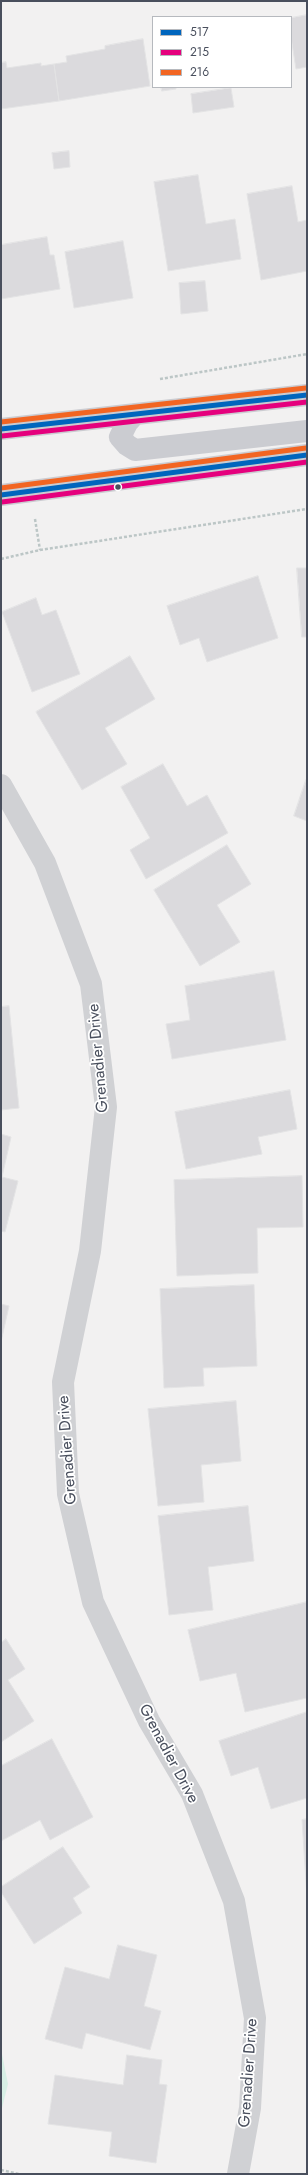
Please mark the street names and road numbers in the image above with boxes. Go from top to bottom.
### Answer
street label: Grenadier Drive [85,1003,113,1113]
street label: Grenadier Drive [55,1395,81,1505]
street label: Grenadier Drive [134,1701,202,1807]
street label: Grenadier Drive [236,2018,262,2128]

